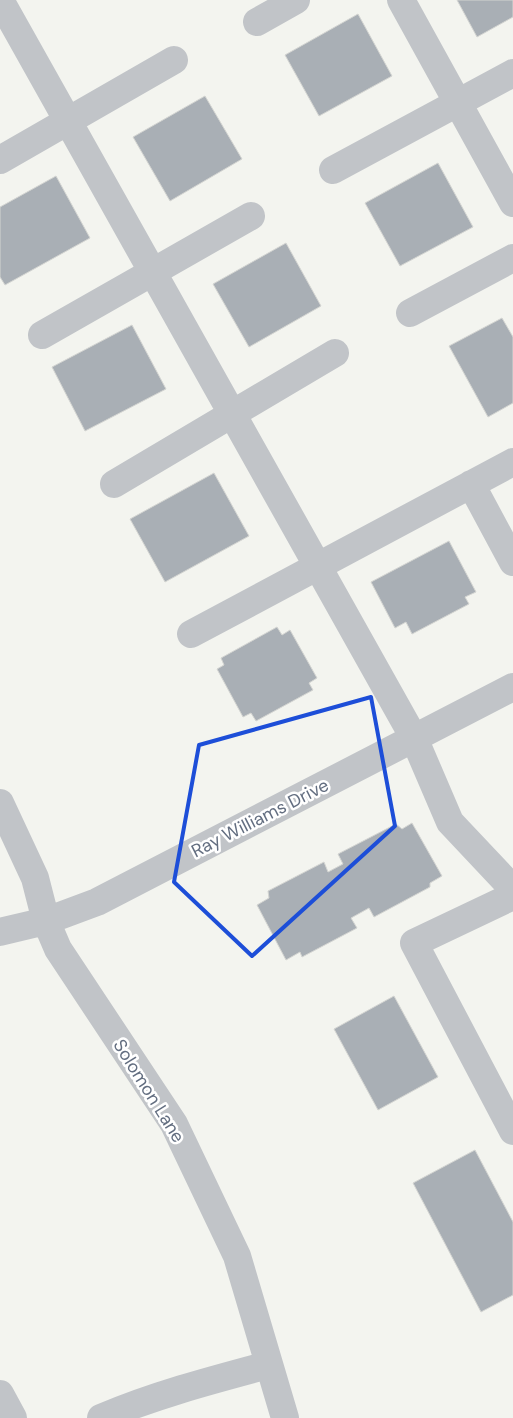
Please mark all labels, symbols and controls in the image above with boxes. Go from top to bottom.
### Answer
street label: Ray Williams Drive [187,773,333,863]
street label: Solomon Lane [108,1035,190,1147]

